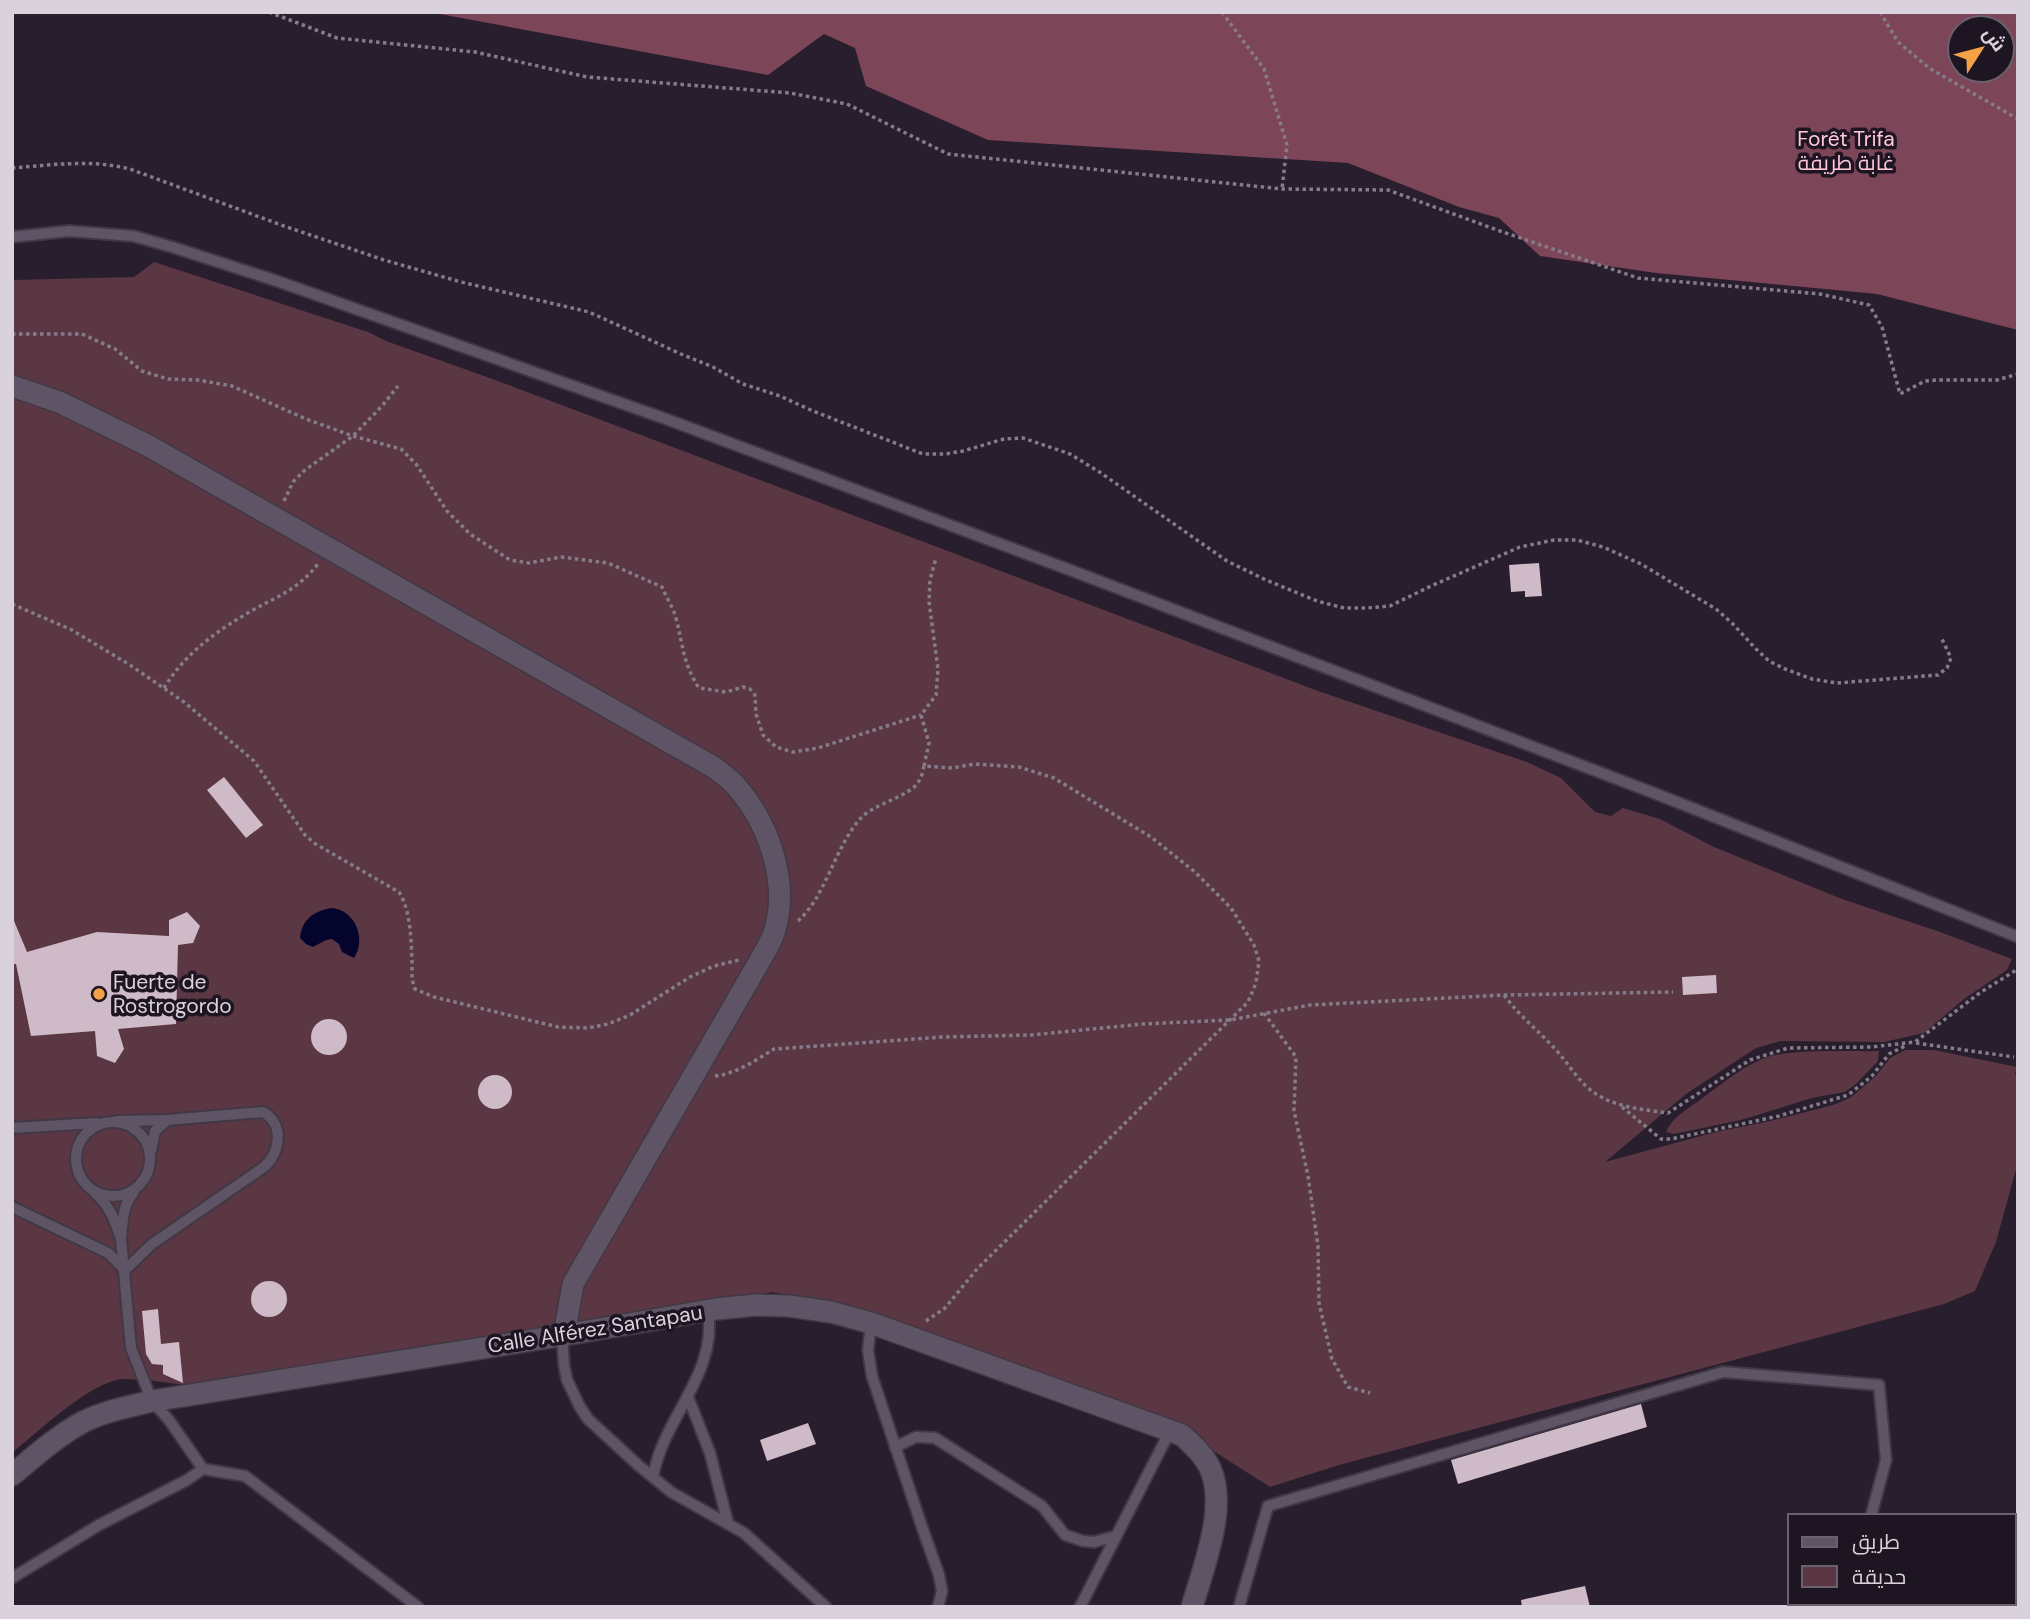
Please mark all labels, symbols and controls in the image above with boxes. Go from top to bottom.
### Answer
north arrow [1946,14,2016,84]
text: ش [1977,22,2012,57]
park label: Forêt Trifa غابة طريفة [1797,125,1895,177]
place label: Fuerte de Rostrogordo [113,968,232,1020]
marker: Fuerte de Rostrogordo [91,986,107,1002]
street label: Calle Alférez Santapau [486,1298,704,1360]
legend [1788,1514,2016,1605]
text: طريق [1852,1528,1900,1556]
text: حديقة [1852,1563,1906,1591]

